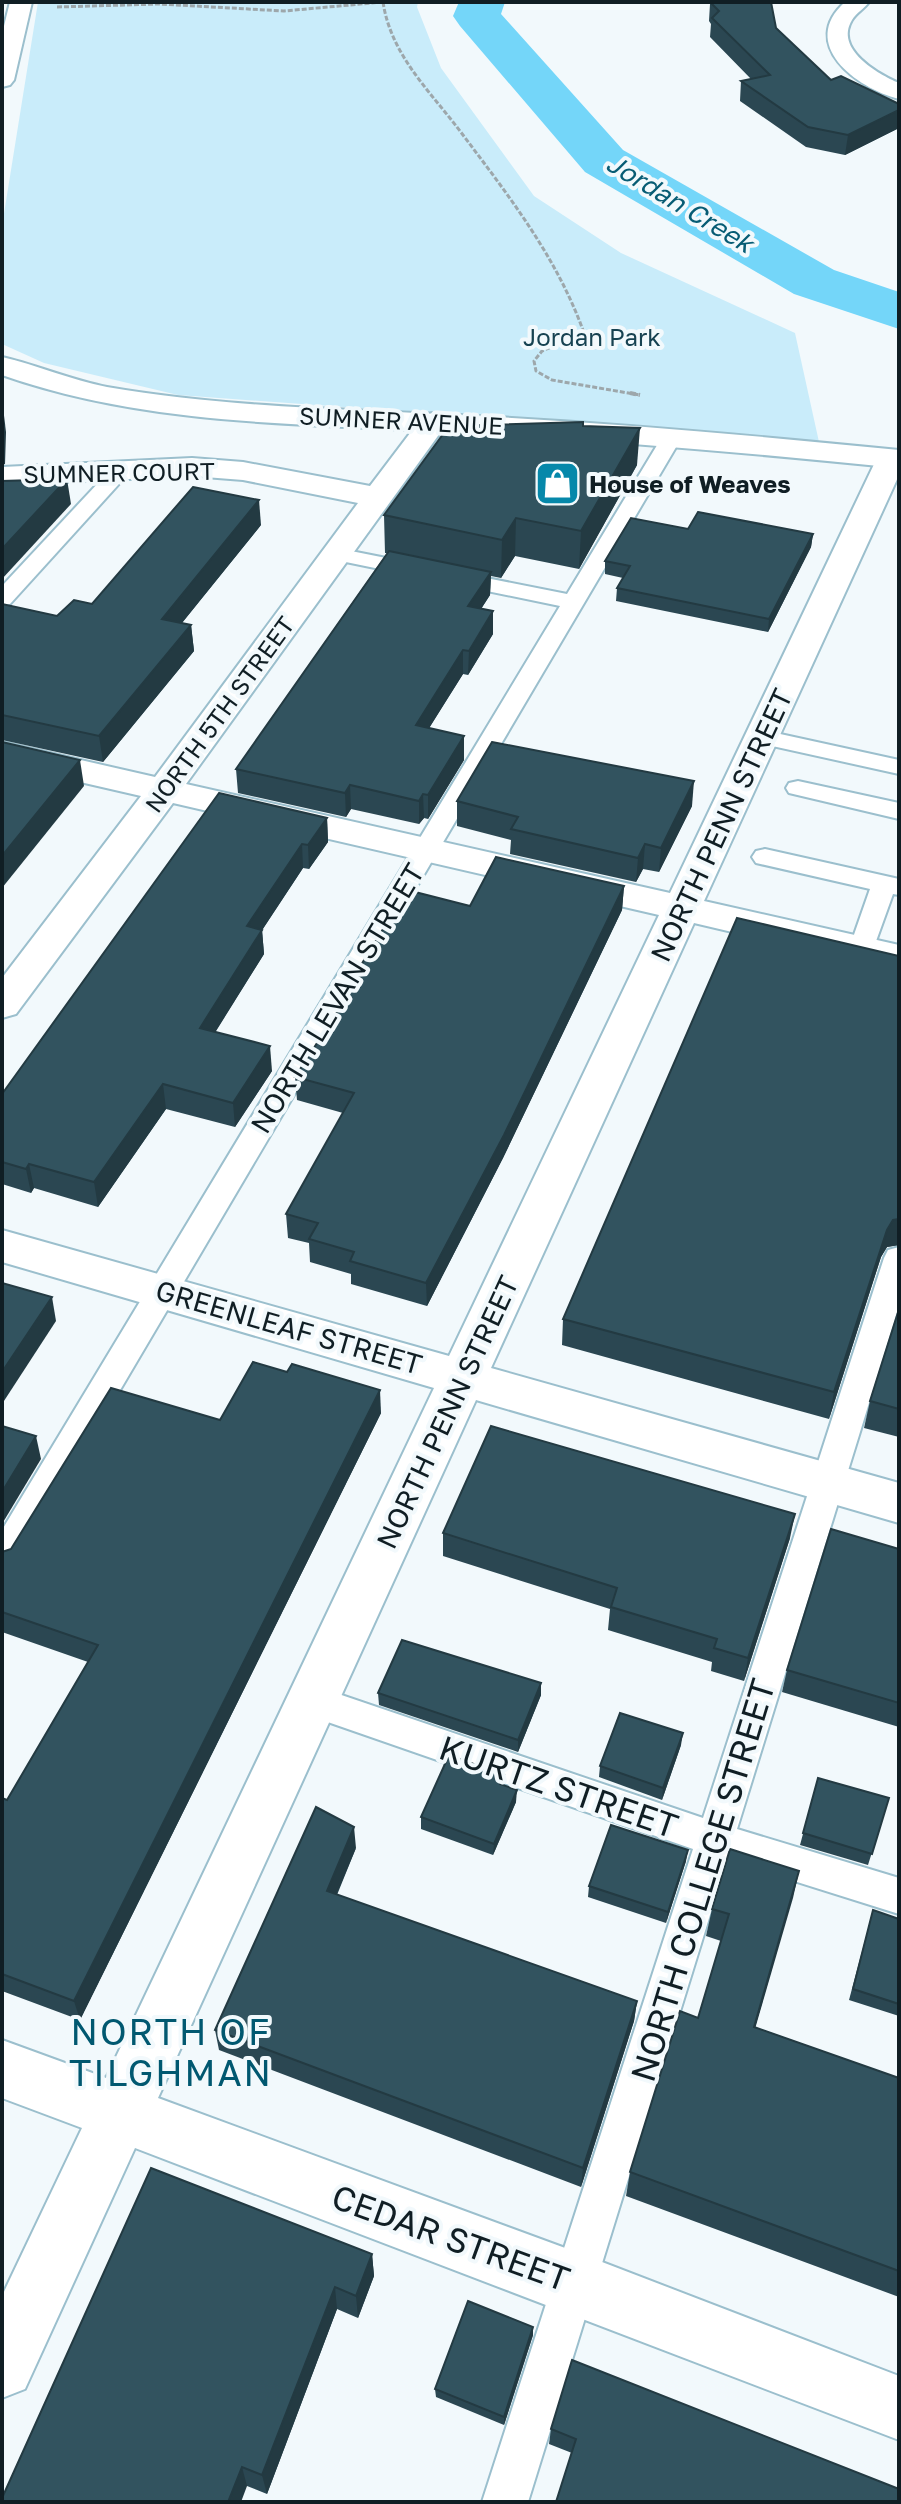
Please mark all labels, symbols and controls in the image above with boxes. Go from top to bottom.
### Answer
water label: Jordan Creek [601,147,761,260]
park label: Jordan Park [523,322,661,351]
street label: SUMNER AVENUE [298,400,504,440]
street label: SUMNER COURT [23,456,215,488]
shop icon: House of Weaves [534,459,582,507]
place label: House of Weaves [589,469,791,498]
street label: NORTH 5TH STREET [138,610,300,818]
street label: NORTH PENN STREET [643,683,799,967]
street label: NORTH LEVAN STREET [243,857,431,1139]
street label: NORTH PENN STREET [369,1270,525,1554]
street label: GREENLEAF STREET [152,1273,426,1381]
street label: NORTH COLLEGE STREET [622,1674,782,2086]
street label: KURTZ STREET [435,1726,683,1846]
district label: NORTH OF TILGHMAN [69,2010,273,2094]
street label: CEDAR STREET [327,2175,575,2299]

